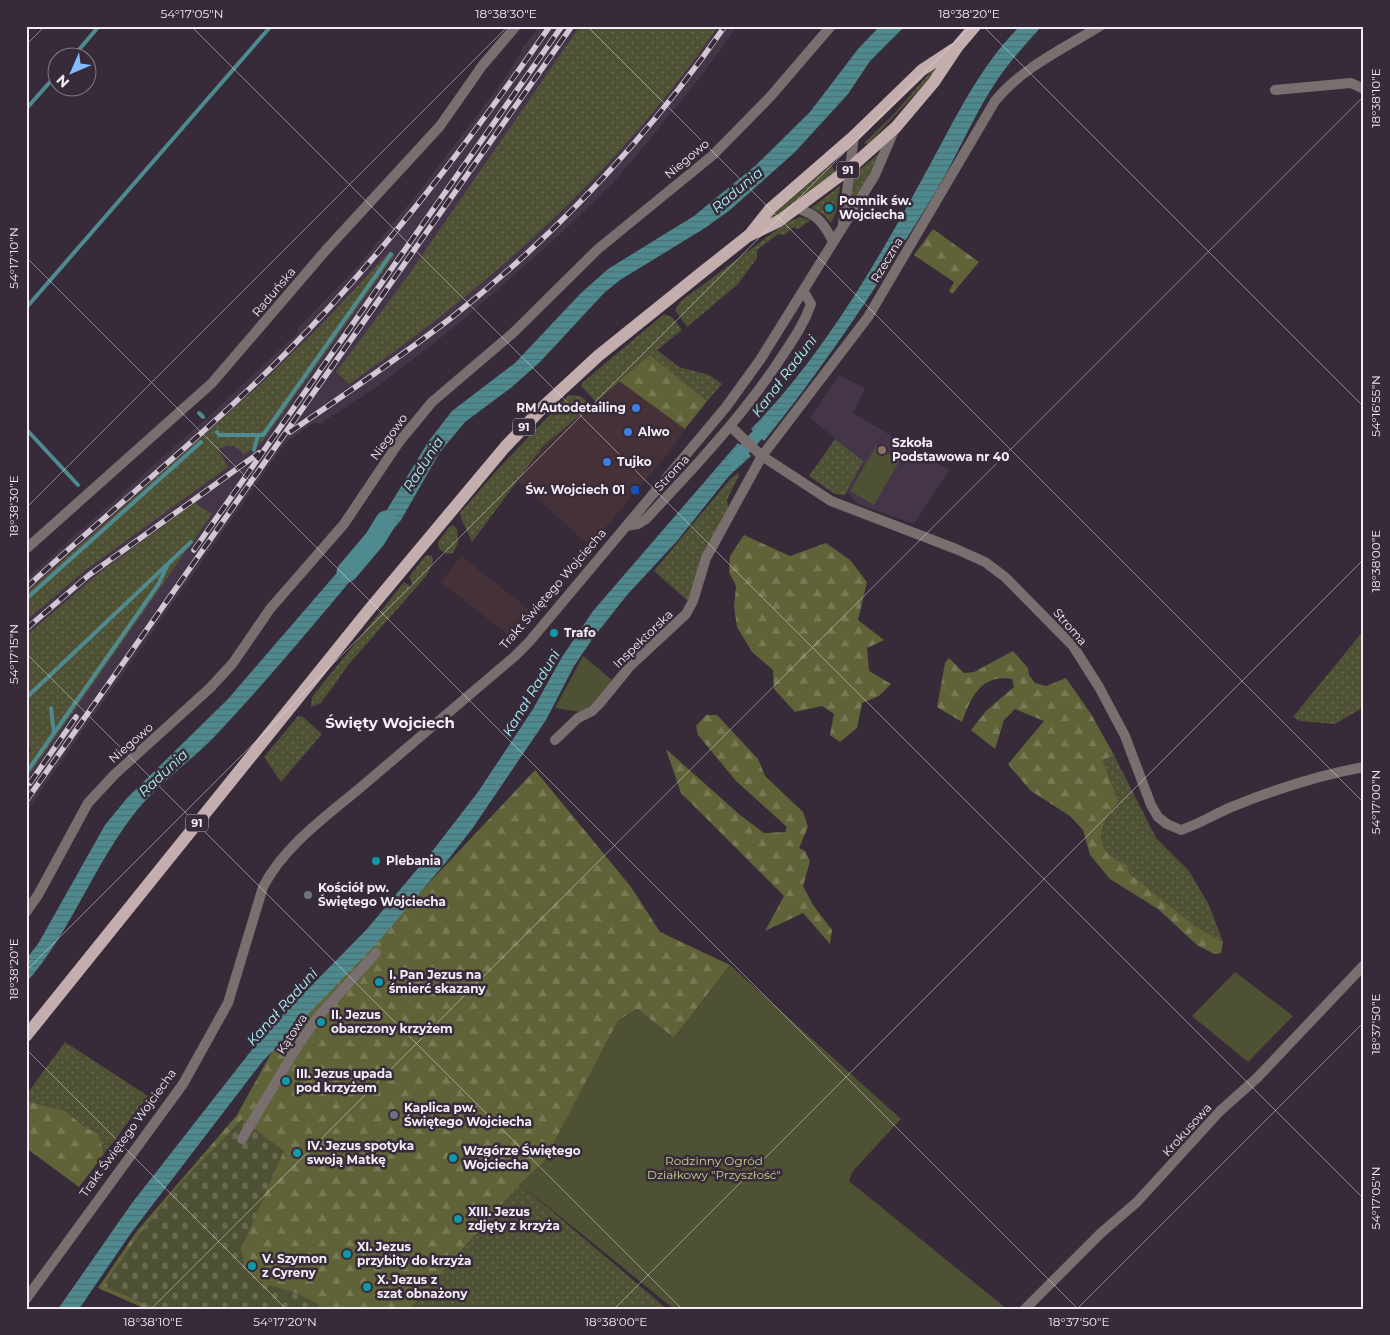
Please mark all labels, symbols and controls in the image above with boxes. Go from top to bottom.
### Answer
text: 54°17'05"N [160,6,224,21]
text: 18°38'30"E [475,6,537,21]
text: 18°38'20"E [938,6,1000,21]
north arrow [48,48,98,98]
text: 18°38'10"E [1368,68,1383,128]
text: N [52,71,73,92]
street label: Niegowo [661,136,712,182]
road number: 91 [837,162,859,178]
water label: Radunia [708,163,766,217]
place label: Pomnik św. Wojciecha [839,193,912,222]
marker: Pomnik św. Wojciecha [823,202,835,214]
text: 54°17'10"N [6,227,21,289]
street label: Rzeczna [867,234,906,285]
street label: Raduńska [249,264,299,319]
water label: Kanał Raduni [747,331,821,420]
text: 54°16'55"N [1368,375,1383,437]
place label: RM Autodetailing [516,400,626,415]
marker: RM Autodetailing [630,402,642,414]
street label: Niegowo [367,411,410,463]
road number: 91 [513,418,535,436]
place label: Alwo [637,424,670,439]
marker: Alwo [622,426,634,438]
water label: Radunia [399,433,447,495]
place label: Szkoła Podstawowa nr 40 [892,435,1009,464]
marker: Szkoła Podstawowa nr 40 [876,444,888,456]
street label: Stroma [651,451,692,494]
place label: Tujko [617,454,652,469]
marker: Tujko [601,456,613,468]
text: 18°38'30"E [6,475,21,537]
place label: Św. Wojciech 01 [526,482,625,497]
marker: Św. Wojciech 01 [629,484,641,496]
street label: Trakt Świętego Wojciecha [496,525,609,652]
text: 18°38'00"E [1368,530,1383,592]
street label: Stroma [1050,605,1091,648]
street label: Inspektorska [610,606,676,671]
text: 54°17'15"N [6,624,21,684]
place label: Trafo [564,625,596,640]
marker: Trafo [548,627,560,639]
water label: Kanał Raduni [498,646,564,740]
district label: Święty Wojciech [325,713,455,732]
street label: Niegowo [105,719,156,766]
water label: Radunia [134,746,192,800]
text: 54°17'00"N [1368,770,1383,834]
road number: 91 [186,814,208,831]
place label: Plebania [386,853,441,868]
marker: Plebania [370,855,382,867]
place label: Kościół pw. Świętego Wojciecha [318,880,446,910]
marker: Kościół pw. Świętego Wojciecha [302,889,314,901]
text: 18°38'20"E [6,938,21,1000]
water label: Kanał Raduni [243,965,322,1049]
place label: I. Pan Jezus na śmierć skazany [389,967,486,996]
marker: I. Pan Jezus na śmierć skazany [373,976,385,988]
text: 18°37'50"E [1368,993,1383,1055]
place label: II. Jezus obarczony krzyżem [331,1007,453,1036]
street label: Kątowa [273,1011,310,1057]
marker: II. Jezus obarczony krzyżem [315,1016,327,1028]
street label: Trakt Świętego Wojciecha [76,1066,179,1200]
place label: III. Jezus upada pod krzyżem [296,1066,392,1095]
marker: III. Jezus upada pod krzyżem [280,1075,292,1087]
place label: Kaplica pw. Świętego Wojciecha [404,1100,532,1130]
street label: Krokusowa [1159,1100,1214,1159]
marker: Kaplica pw. Świętego Wojciecha [388,1109,400,1121]
place label: IV. Jezus spotyka swoją Matkę [307,1138,414,1168]
place label: Wzgórze Świętego Wojciecha [463,1143,581,1172]
marker: IV. Jezus spotyka swoją Matkę [291,1147,303,1159]
marker: Wzgórze Świętego Wojciecha [447,1152,459,1164]
park label: Rodzinny Ogród Działkowy "Przyszłość" [647,1153,781,1182]
text: 54°17'05"N [1368,1166,1383,1230]
place label: XIII. Jezus zdjęty z krzyża [468,1204,560,1234]
marker: XIII. Jezus zdjęty z krzyża [452,1213,464,1225]
place label: XI. Jezus przybity do krzyża [357,1239,471,1268]
marker: XI. Jezus przybity do krzyża [341,1248,353,1260]
place label: V. Szymon z Cyreny [261,1251,327,1280]
marker: V. Szymon z Cyreny [246,1260,258,1272]
place label: X. Jezus z szat obnażony [377,1272,468,1301]
marker: X. Jezus z szat obnażony [361,1281,373,1293]
text: 18°38'10"E [123,1314,183,1329]
text: 54°17'20"N [253,1314,317,1329]
text: 18°38'00"E [585,1314,647,1329]
text: 18°37'50"E [1048,1314,1110,1329]

